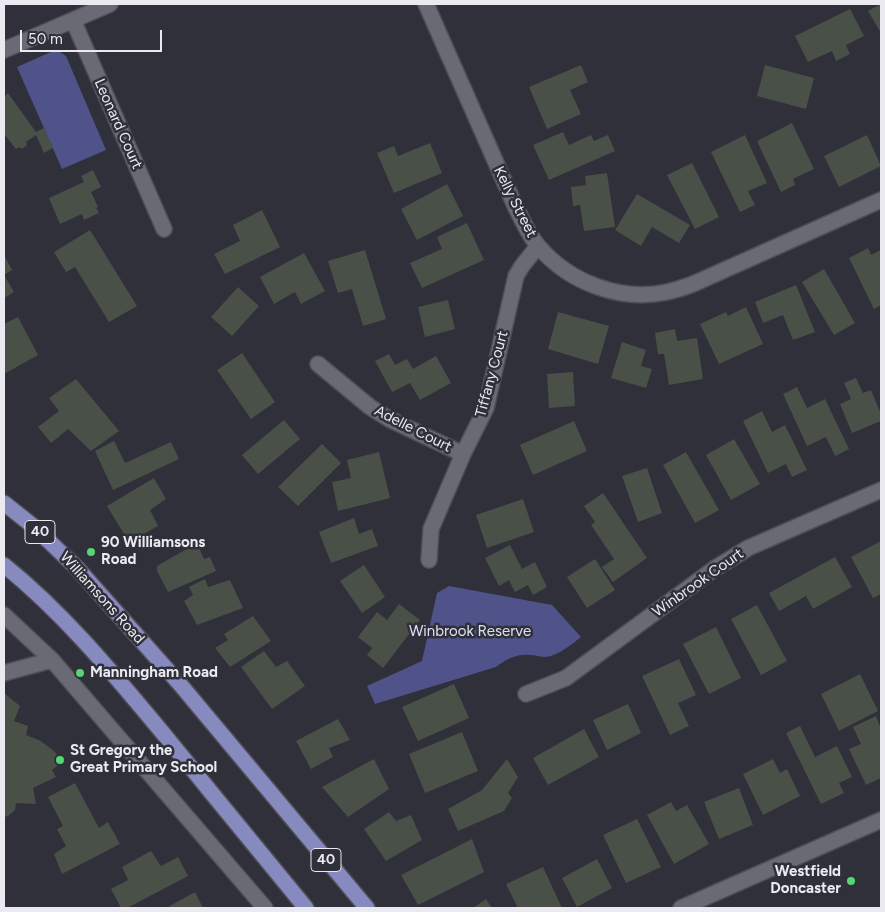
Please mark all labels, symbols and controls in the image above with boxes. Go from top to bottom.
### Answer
scale bar [22,20,165,52]
text: 50 m [28,30,63,48]
street label: Leonard Court [90,76,146,172]
street label: Kelly Street [489,163,541,241]
street label: Tiffany Court [472,329,512,419]
street label: Adelle Court [371,402,455,456]
road number: 40 [25,520,55,544]
place label: 90 Williamsons Road [101,534,205,569]
street label: Winbrook Court [649,545,747,621]
marker: 90 Williamsons Road [85,546,97,558]
street label: Williamsons Road [56,548,148,648]
park label: Winbrook Reserve [409,623,531,641]
place label: Manningham Road [90,664,218,682]
marker: Manningham Road [74,667,86,679]
place label: St Gregory the Great Primary School [70,742,217,777]
marker: St Gregory the Great Primary School [54,754,66,766]
road number: 40 [311,848,341,872]
place label: Westfield Doncaster [770,863,841,898]
marker: Westfield Doncaster [845,875,857,887]

